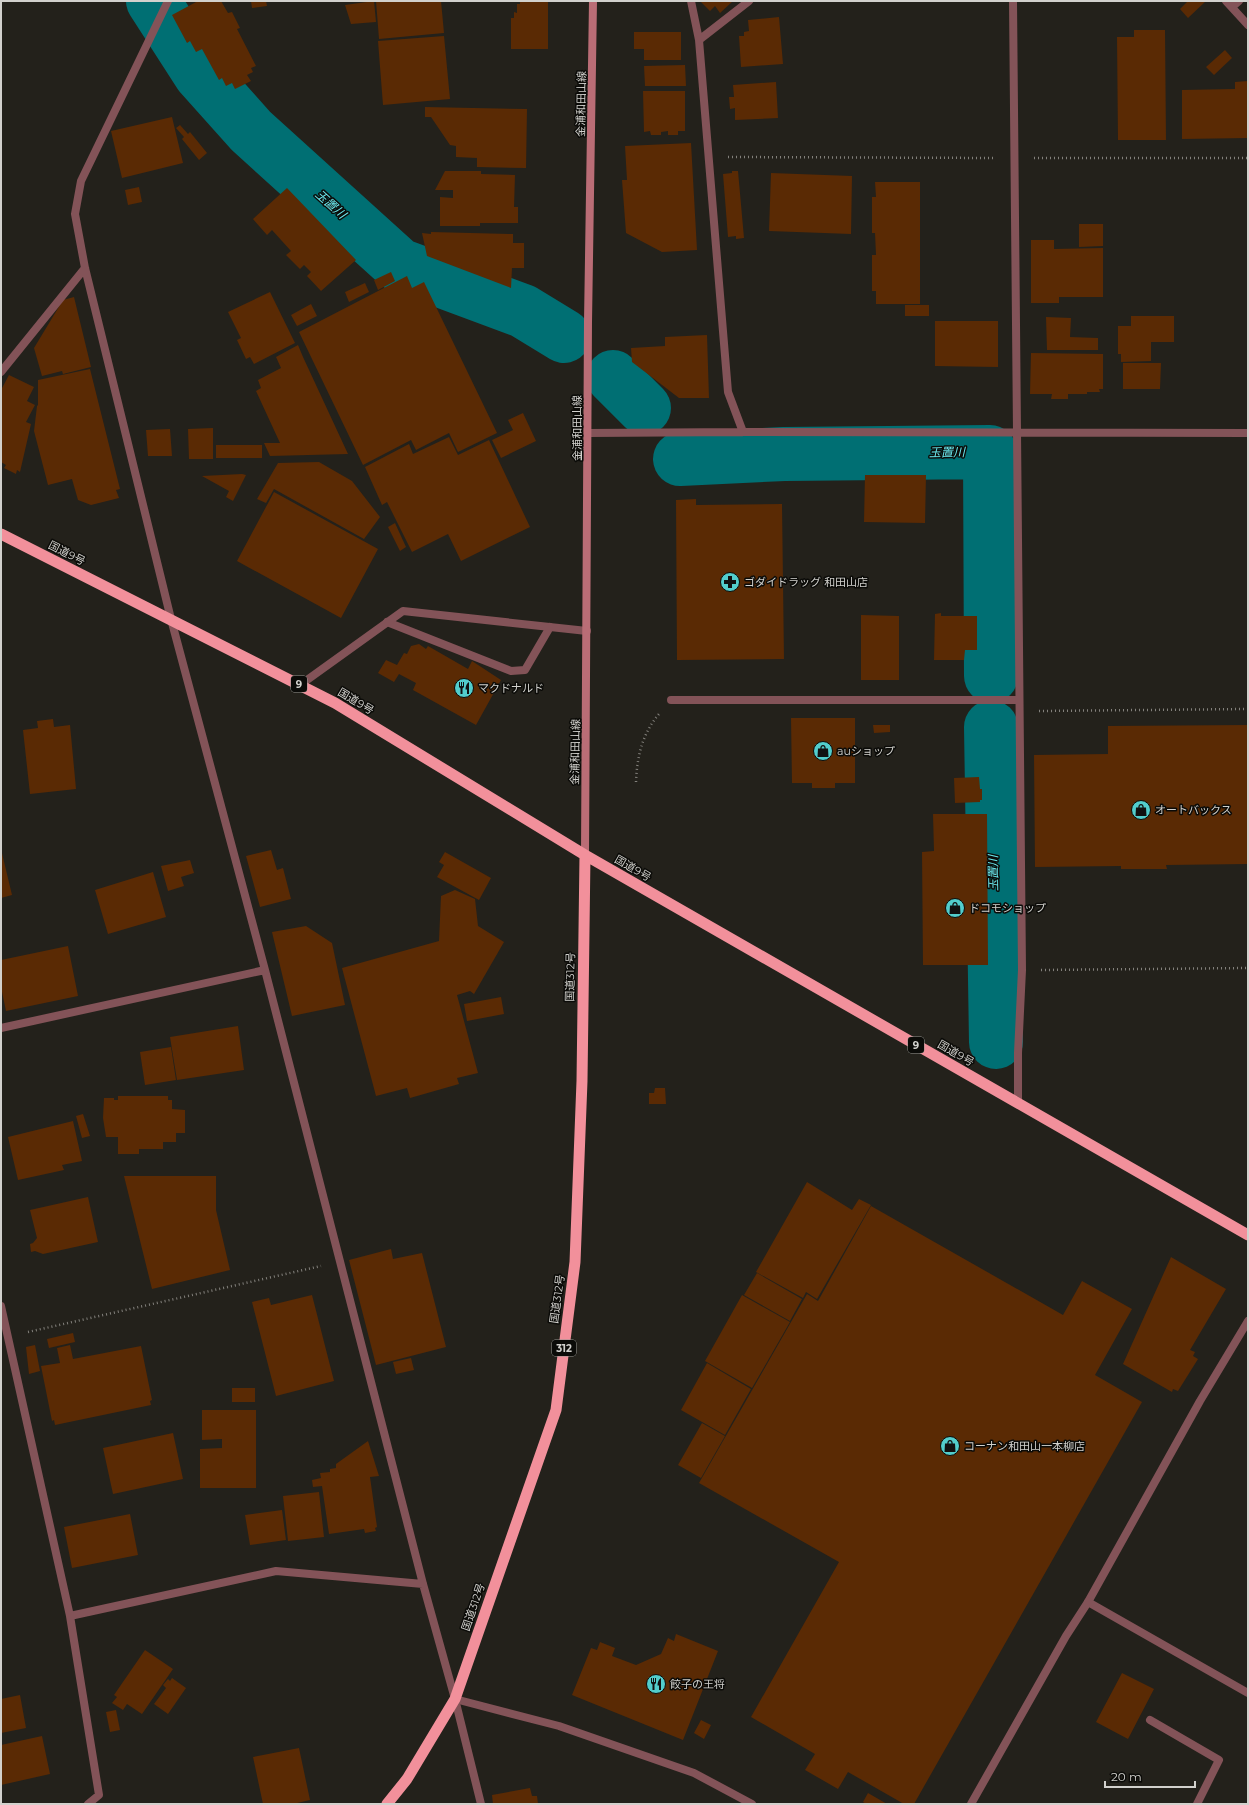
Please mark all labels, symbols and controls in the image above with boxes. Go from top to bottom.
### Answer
street label: 金浦和田山線 [573,71,589,137]
water label: 玉置川 [313,186,351,223]
street label: 金浦和田山線 [570,395,584,461]
water label: 玉置川 [929,444,967,460]
street label: 国道9号 [46,538,88,568]
pharmacy icon: ゴダイドラッグ 和田山店 [719,571,741,593]
place label: ゴダイドラッグ 和田山店 [744,575,868,589]
road number: 9 [291,676,307,692]
restaurant icon: マクドナルド [453,677,475,699]
place label: マクドナルド [478,681,544,695]
street label: 国道9号 [335,685,377,717]
street label: 金浦和田山線 [567,719,583,785]
shop icon: auショップ [812,740,834,762]
place label: auショップ [837,744,895,758]
shop icon: オートバックス [1130,799,1152,821]
place label: オートバックス [1155,803,1232,817]
street label: 国道9号 [612,852,654,884]
water label: 玉置川 [985,853,1001,891]
shop icon: ドコモショップ [944,897,966,919]
place label: ドコモショップ [969,901,1046,915]
street label: 国道312号 [563,952,577,1002]
road number: 9 [908,1037,924,1053]
street label: 国道9号 [935,1037,977,1069]
street label: 国道312号 [547,1274,567,1324]
road number: 312 [552,1340,576,1356]
shop icon: コーナン和田山一本柳店 [939,1435,961,1457]
place label: コーナン和田山一本柳店 [964,1439,1085,1453]
street label: 国道312号 [458,1581,488,1633]
restaurant icon: 餃子の王将 [645,1673,667,1695]
place label: 餃子の王将 [670,1677,725,1691]
scale bar [1105,1763,1195,1789]
text: 20 m [1111,1769,1142,1784]

